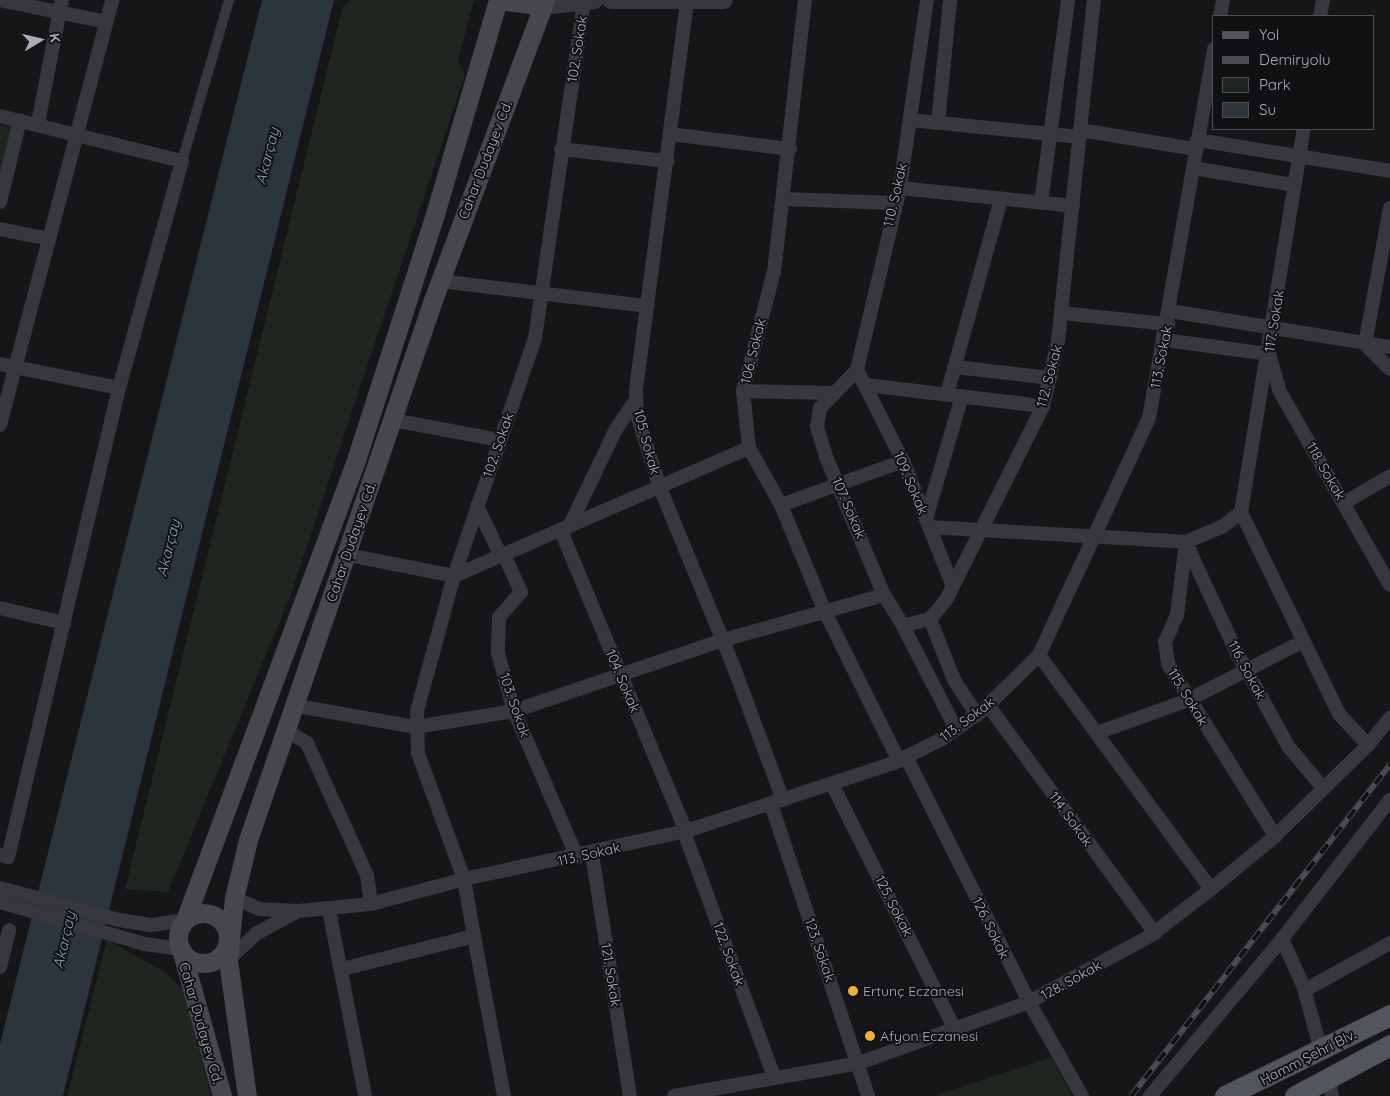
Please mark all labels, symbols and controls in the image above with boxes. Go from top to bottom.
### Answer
street label: 102. Sokak [563,14,591,84]
north arrow [15,15,65,65]
legend [1212,15,1375,130]
text: Yol [1259,25,1279,44]
text: K [45,32,64,44]
text: Demiryolu [1259,50,1330,69]
text: Park [1259,75,1291,94]
street label: Cahar Dudayev Cd. [455,98,515,222]
text: Su [1259,100,1276,119]
water label: Akarçay [251,126,283,186]
street label: 110. Sokak [880,162,910,228]
street label: 117. Sokak [1261,289,1287,353]
street label: 106. Sokak [737,316,769,386]
street label: 113. Sokak [1147,324,1175,390]
street label: 112. Sokak [1033,343,1065,409]
street label: 105. Sokak [630,408,664,476]
street label: 102. Sokak [479,410,517,480]
street label: 118. Sokak [1303,439,1349,503]
street label: 109. Sokak [890,449,932,517]
street label: 107. Sokak [829,475,869,541]
street label: Cahar Dudayev Cd. [323,480,379,604]
water label: Akarçay [152,518,184,578]
street label: 116. Sokak [1225,638,1269,702]
street label: 104. Sokak [602,647,644,715]
street label: 115. Sokak [1164,665,1212,729]
street label: 103. Sokak [496,671,534,739]
street label: 113. Sokak [936,693,998,745]
street label: 114. Sokak [1046,788,1096,850]
street label: 113. Sokak [556,839,622,869]
street label: 125. Sokak [871,873,917,939]
street label: 126. Sokak [969,894,1013,962]
water label: Akarçay [49,910,79,970]
street label: 123. Sokak [801,916,839,984]
street label: 122. Sokak [710,920,748,988]
street label: 121. Sokak [598,942,624,1008]
street label: 128. Sokak [1038,957,1104,1003]
street label: Cahar Dudayev Cd. [176,960,226,1086]
place label: Ertunç Eczanesi [863,983,964,999]
marker: Ertunç Eczanesi [847,985,859,997]
street label: Hamm Şehri Blv. [1257,1026,1359,1088]
place label: Afyon Eczanesi [880,1028,978,1044]
marker: Afyon Eczanesi [864,1030,876,1042]

